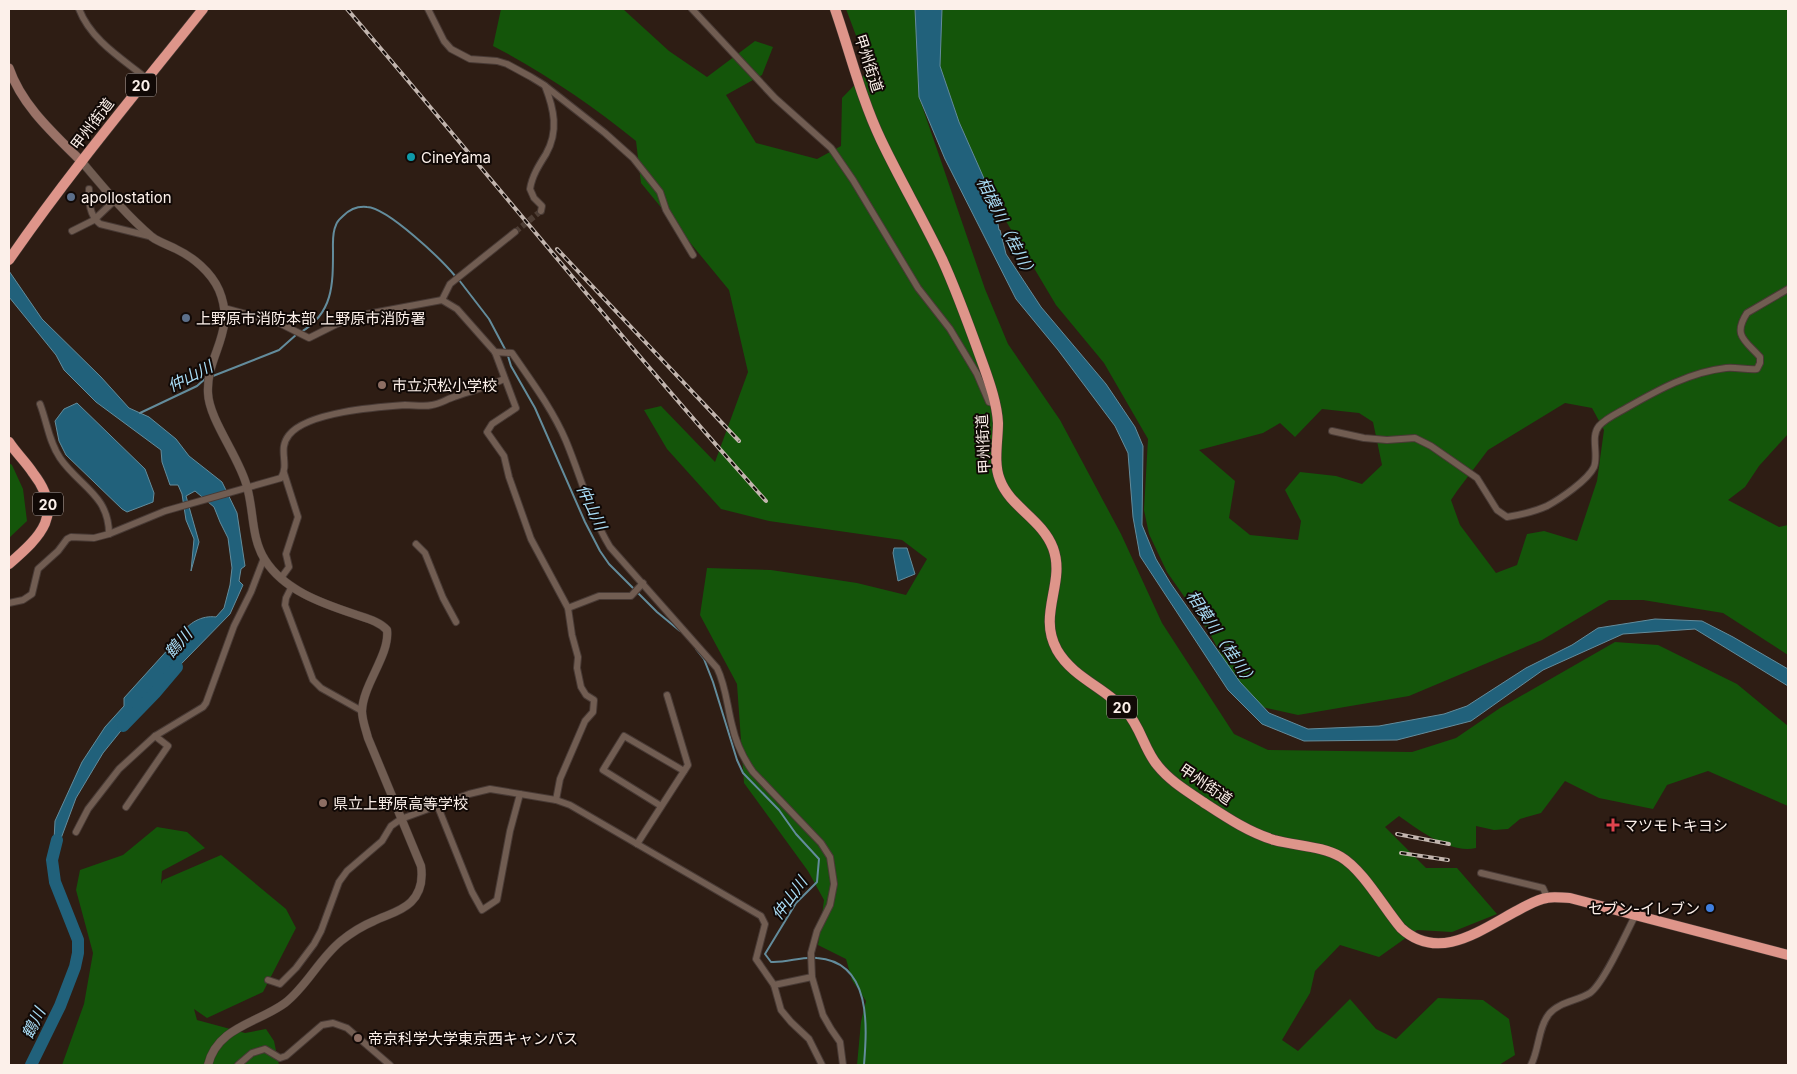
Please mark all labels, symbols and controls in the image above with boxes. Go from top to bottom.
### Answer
street label: 甲州街道 [851,32,887,94]
road number: 20 [126,74,156,96]
street label: 甲州街道 [66,94,118,154]
place label: CineYama [421,148,491,167]
marker: CineYama [405,151,417,163]
water label: 相模川（桂川） [973,174,1041,282]
place label: apollostation [81,188,172,207]
marker: apollostation [65,191,77,203]
place label: 上野原市消防本部 上野原市消防署 [196,309,425,328]
marker: 上野原市消防本部 上野原市消防署 [180,312,192,324]
water label: 仲山川 [164,355,218,396]
place label: 市立沢松小学校 [392,376,497,395]
marker: 市立沢松小学校 [376,379,388,391]
street label: 甲州街道 [972,414,994,474]
water label: 仲山川 [573,481,612,535]
road number: 20 [33,492,63,516]
water label: 相模川（桂川） [1182,586,1262,690]
water label: 鶴川 [160,623,197,662]
road number: 20 [1107,696,1137,719]
street label: 甲州街道 [1176,759,1236,809]
place label: 県立上野原高等学校 [333,794,468,813]
marker: 県立上野原高等学校 [317,797,329,809]
place label: マツモトキヨシ [1623,816,1728,835]
marker: マツモトキヨシ [1607,819,1619,831]
water label: 仲山川 [767,871,812,923]
place label: セブン-イレブン [1588,899,1700,918]
marker: セブン-イレブン [1704,902,1716,914]
water label: 鶴川 [17,1002,50,1042]
place label: 帝京科学大学東京西キャンパス [368,1029,578,1048]
marker: 帝京科学大学東京西キャンパス [352,1032,364,1044]

